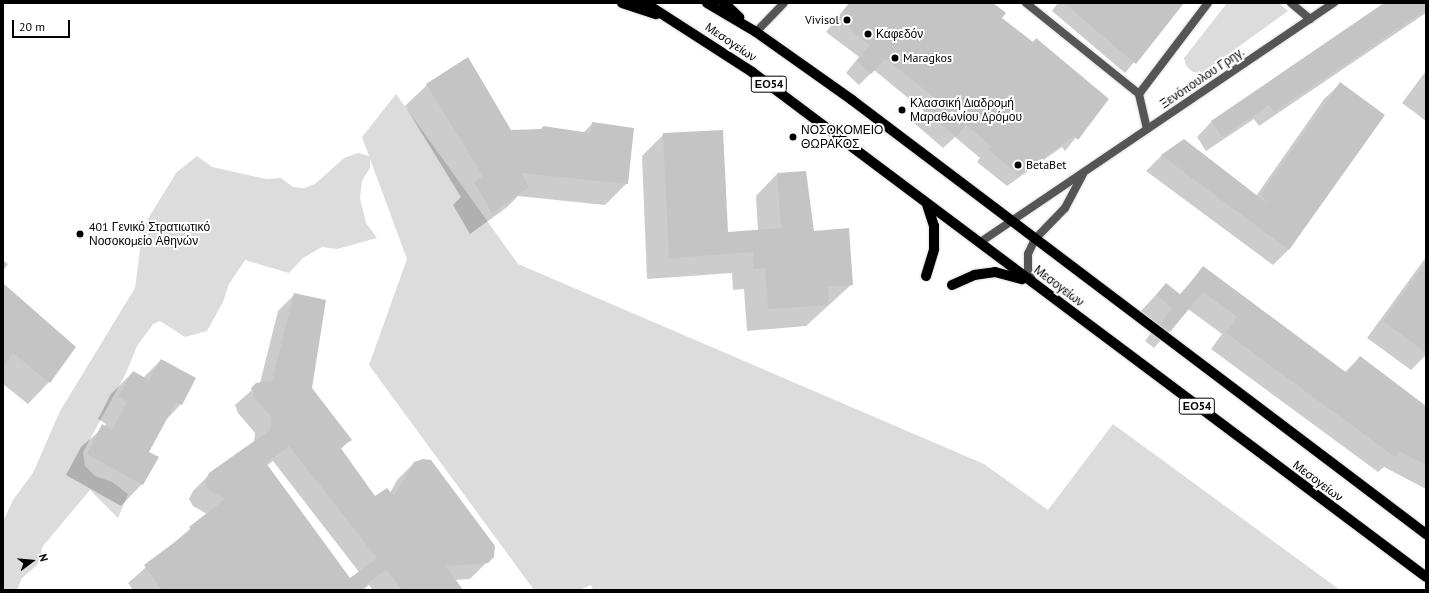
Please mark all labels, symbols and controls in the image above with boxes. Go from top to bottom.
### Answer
scale bar [14,12,72,38]
place label: Vivisol [805,13,839,27]
marker: Vivisol [842,15,852,25]
text: 20 m [19,19,45,34]
street label: Μεσογείων [703,20,759,64]
place label: Καφεδόν [876,27,923,41]
marker: Καφεδόν [863,29,873,39]
street label: Ξενόπουλου Γρηγ. [1157,45,1247,111]
place label: Maragkos [903,51,952,65]
marker: Maragkos [890,53,900,63]
road number: ΕΟ54 [750,75,788,93]
place label: Κλασσική Διαδρομή Μαραθωνίου Δρόμου [910,96,1022,124]
marker: Κλασσική Διαδρομή Μαραθωνίου Δρόμου [897,105,907,115]
place label: ΝΟΣΟΚΟΜΕΙΟ ΘΩΡΑΚΟΣ [801,123,883,151]
marker: ΝΟΣΟΚΟΜΕΙΟ ΘΩΡΑΚΟΣ [788,132,798,142]
place label: BetaBet [1026,158,1066,172]
marker: BetaBet [1013,160,1023,170]
place label: 401 Γενικό Στρατιωτικό Νοσοκομείο Αθηνών [89,220,210,248]
marker: 401 Γενικό Στρατιωτικό Νοσοκομείο Αθηνών [74,228,86,240]
street label: Μεσογείων [1031,263,1087,309]
road number: ΕΟ54 [1178,397,1216,415]
street label: Μεσογείων [1290,458,1346,504]
north arrow [12,541,52,581]
text: N [36,552,51,563]

